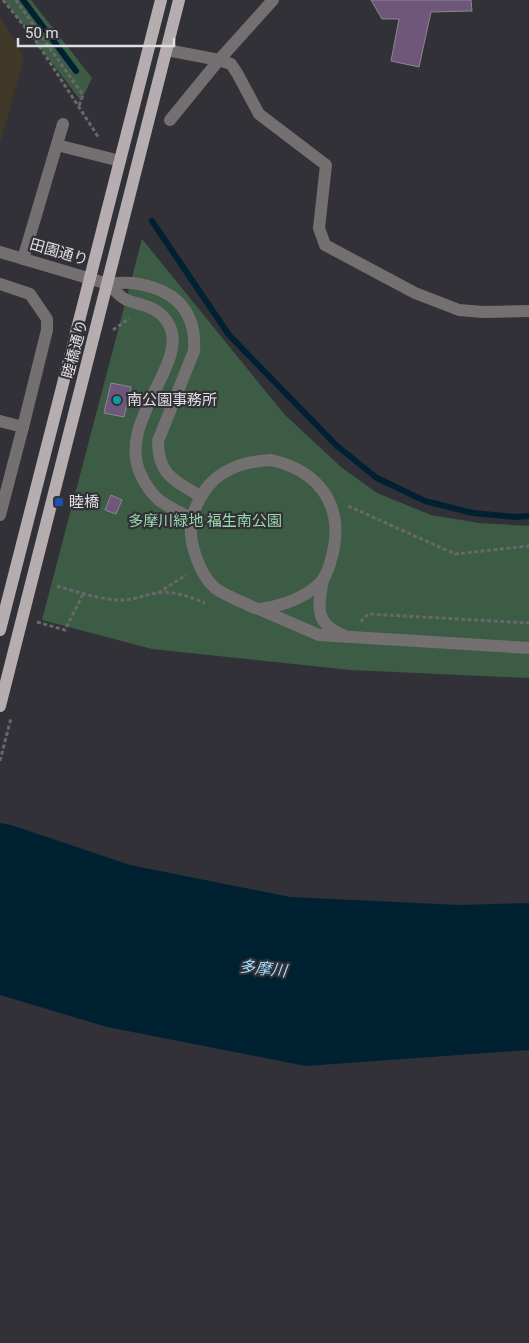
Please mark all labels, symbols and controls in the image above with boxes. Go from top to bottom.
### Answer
scale bar [18,15,174,47]
text: 50 m [25,24,59,42]
street label: 田園通り [28,235,90,269]
street label: 睦橋通り [59,318,91,380]
place label: 南公園事務所 [127,391,217,409]
marker: 南公園事務所 [111,394,123,406]
place label: 睦橋 [69,493,99,511]
marker: 睦橋 [53,496,65,508]
park label: 多摩川緑地 福生南公園 [128,512,282,530]
water label: 多摩川 [238,957,290,981]

